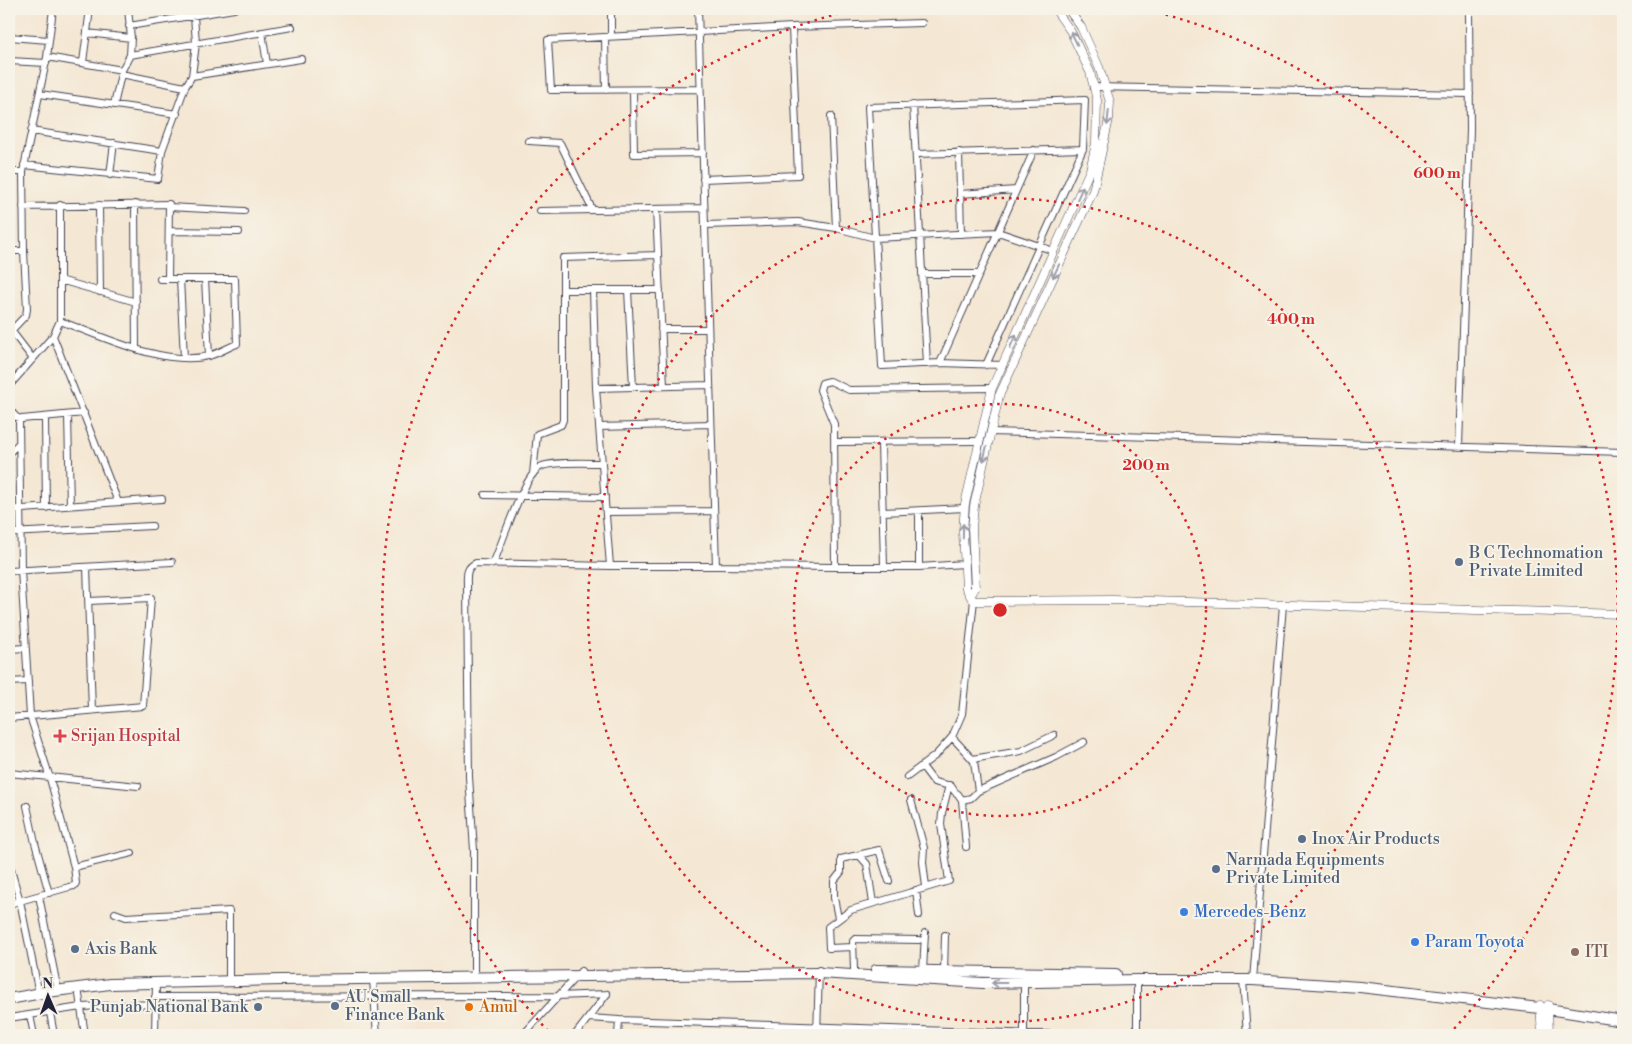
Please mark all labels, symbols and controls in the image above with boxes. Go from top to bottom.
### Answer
one-way arrow [1069,31,1078,46]
one-way arrow [1103,110,1113,126]
text: 600 m [1413,164,1461,183]
one-way arrow [1075,186,1085,201]
one-way arrow [1051,263,1061,278]
text: 400 m [1267,310,1315,329]
one-way arrow [1009,334,1019,349]
one-way arrow [980,446,989,462]
text: 200 m [1122,456,1170,475]
one-way arrow [959,523,968,539]
place label: B C Technomation Private Limited [1468,543,1604,581]
marker: B C Technomation Private Limited [1453,556,1465,568]
centre of rings [991,601,1009,619]
place label: Srijan Hospital [71,726,181,746]
marker: Srijan Hospital [53,729,67,743]
place label: Inox Air Products [1312,829,1440,849]
marker: Inox Air Products [1296,833,1308,845]
place label: Narmada Equipments Private Limited [1226,850,1384,888]
marker: Narmada Equipments Private Limited [1210,863,1222,875]
place label: Mercedes-Benz [1194,902,1306,922]
marker: Mercedes-Benz [1178,906,1190,918]
place label: Param Toyota [1425,932,1525,952]
marker: Param Toyota [1409,936,1421,948]
place label: Axis Bank [84,939,159,959]
place label: ITI [1585,942,1608,962]
marker: Axis Bank [69,943,81,955]
marker: ITI [1569,946,1581,958]
north arrow [22,972,72,1022]
text: N [42,975,53,993]
one-way arrow [992,978,1008,988]
place label: AU Small Finance Bank [344,987,446,1025]
place label: Punjab National Bank [90,997,250,1017]
place label: Amul [478,997,518,1017]
marker: AU Small Finance Bank [329,1000,341,1012]
marker: Punjab National Bank [252,1001,264,1013]
marker: Amul [463,1001,475,1013]

